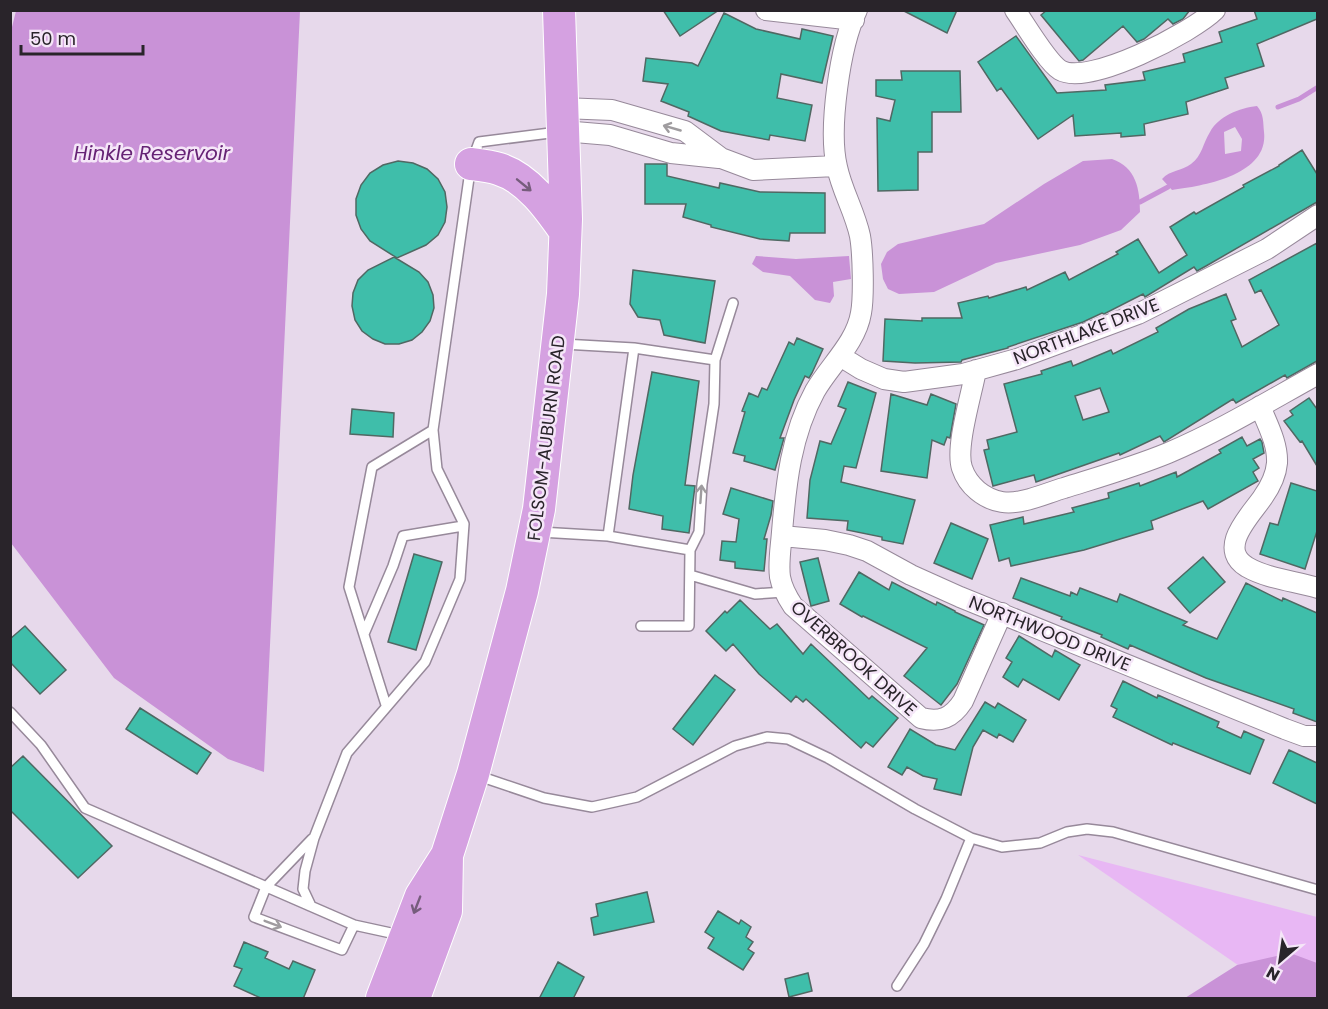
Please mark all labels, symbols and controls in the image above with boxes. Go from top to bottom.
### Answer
scale bar [21,18,142,56]
text: 50 m [30,26,76,51]
one-way arrow [663,122,682,133]
water label: Hinkle Reservoir [74,139,231,167]
one-way arrow [516,178,532,191]
street label: NORTHLAKE DRIVE [1010,292,1162,370]
street label: FOLSOM-AUBURN ROAD [521,334,571,542]
one-way arrow [696,484,707,504]
street label: NORTHWOOD DRIVE [965,589,1135,677]
street label: OVERBROOK DRIVE [785,595,923,721]
one-way arrow [411,895,422,914]
one-way arrow [264,919,282,930]
north arrow [1250,931,1310,991]
text: N [1262,961,1284,987]

